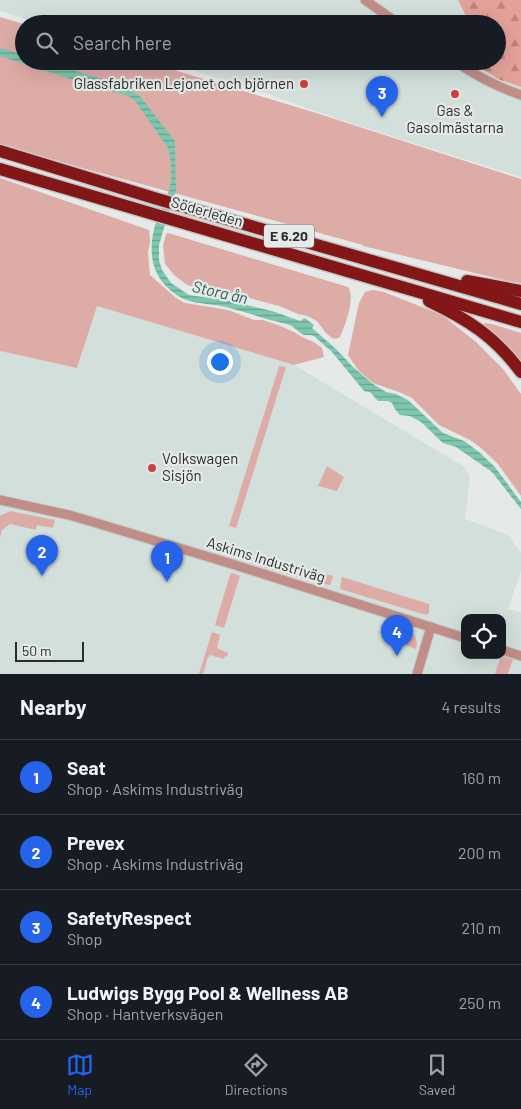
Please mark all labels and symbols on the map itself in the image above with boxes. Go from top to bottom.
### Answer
place label: Glassfabriken Lejonet och björnen [74,74,294,92]
pin: 3 [366,76,398,117]
marker: Glassfabriken Lejonet och björnen [298,78,310,90]
marker: Gas & Gasolmästarna [449,88,461,100]
place label: Gas & Gasolmästarna [406,101,504,136]
street label: Söderleden [169,192,245,230]
road number: E 6.20 [264,225,314,248]
water label: Stora ån [191,276,250,307]
your location [207,349,233,375]
place label: Volkswagen Sisjön [162,449,238,484]
marker: Volkswagen Sisjön [146,462,158,474]
street label: Askims Industriväg [205,532,328,586]
pin: 2 [26,535,58,576]
pin: 1 [151,541,183,582]
pin: 4 [381,615,413,656]
scale bar [15,639,84,662]

